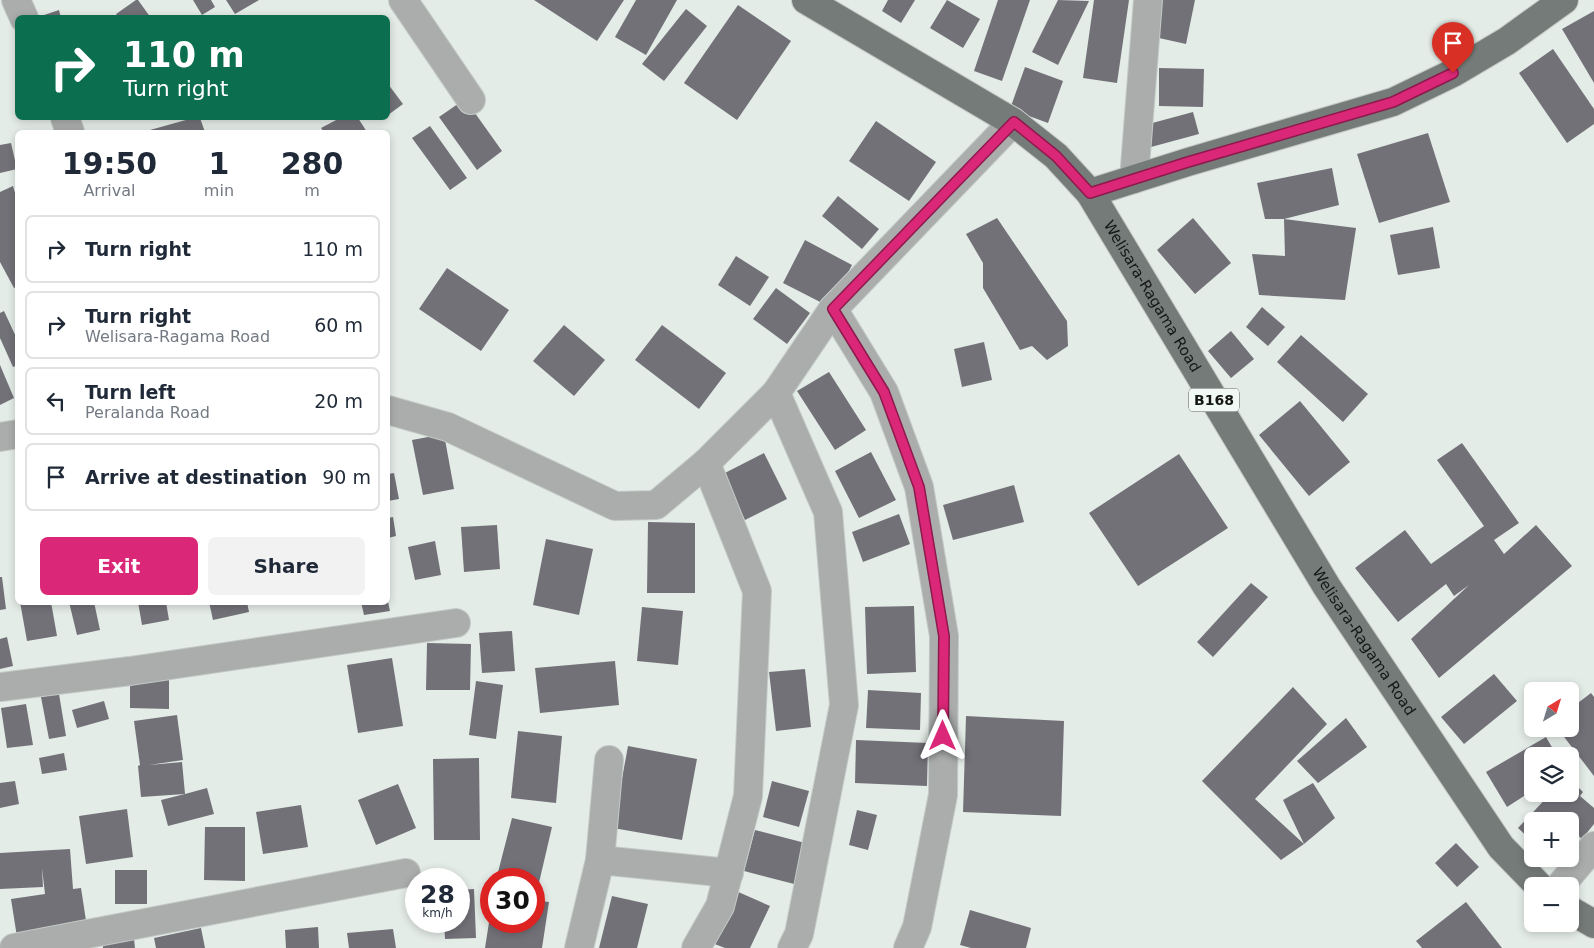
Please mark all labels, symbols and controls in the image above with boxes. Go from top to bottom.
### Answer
pin [1432,22,1474,73]
icon: arrive [1439,29,1467,57]
icon: right [40,35,105,100]
text: 110 m [123,35,245,75]
text: Turn right [123,76,228,101]
text: 19:50 [62,146,157,181]
text: 1 [208,146,229,181]
text: 280 [281,146,343,181]
text: Arrival [83,181,135,200]
text: min [204,181,234,200]
text: m [304,181,320,200]
street label: Welisara-Ragama Road [1100,217,1205,375]
icon: right [42,235,70,263]
text: Turn right [85,238,191,260]
text: 110 m [302,238,363,260]
text: Turn right [85,305,191,327]
icon: right [42,311,70,339]
text: 60 m [314,314,363,336]
text: Welisara-Ragama Road [85,327,270,346]
text: Turn left [85,381,176,403]
icon: left [42,387,70,415]
road number: B168 [1189,388,1239,412]
text: 20 m [314,390,363,412]
text: Peralanda Road [85,403,210,422]
icon: arrive [42,463,70,491]
text: Arrive at destination [85,466,307,488]
text: 90 m [322,466,371,488]
button: Exit [40,537,198,595]
button: Share [208,537,365,595]
street label: Welisara-Ragama Road [1308,564,1419,719]
north arrow [1524,682,1579,738]
map controls [1524,682,1579,932]
position arrow [916,709,968,761]
button: layers [1524,747,1579,802]
button: + [1524,812,1579,867]
speed limit sign: 30 [480,868,545,933]
button: − [1524,877,1579,932]
text: 28 [420,880,455,909]
text: km/h [422,906,453,920]

